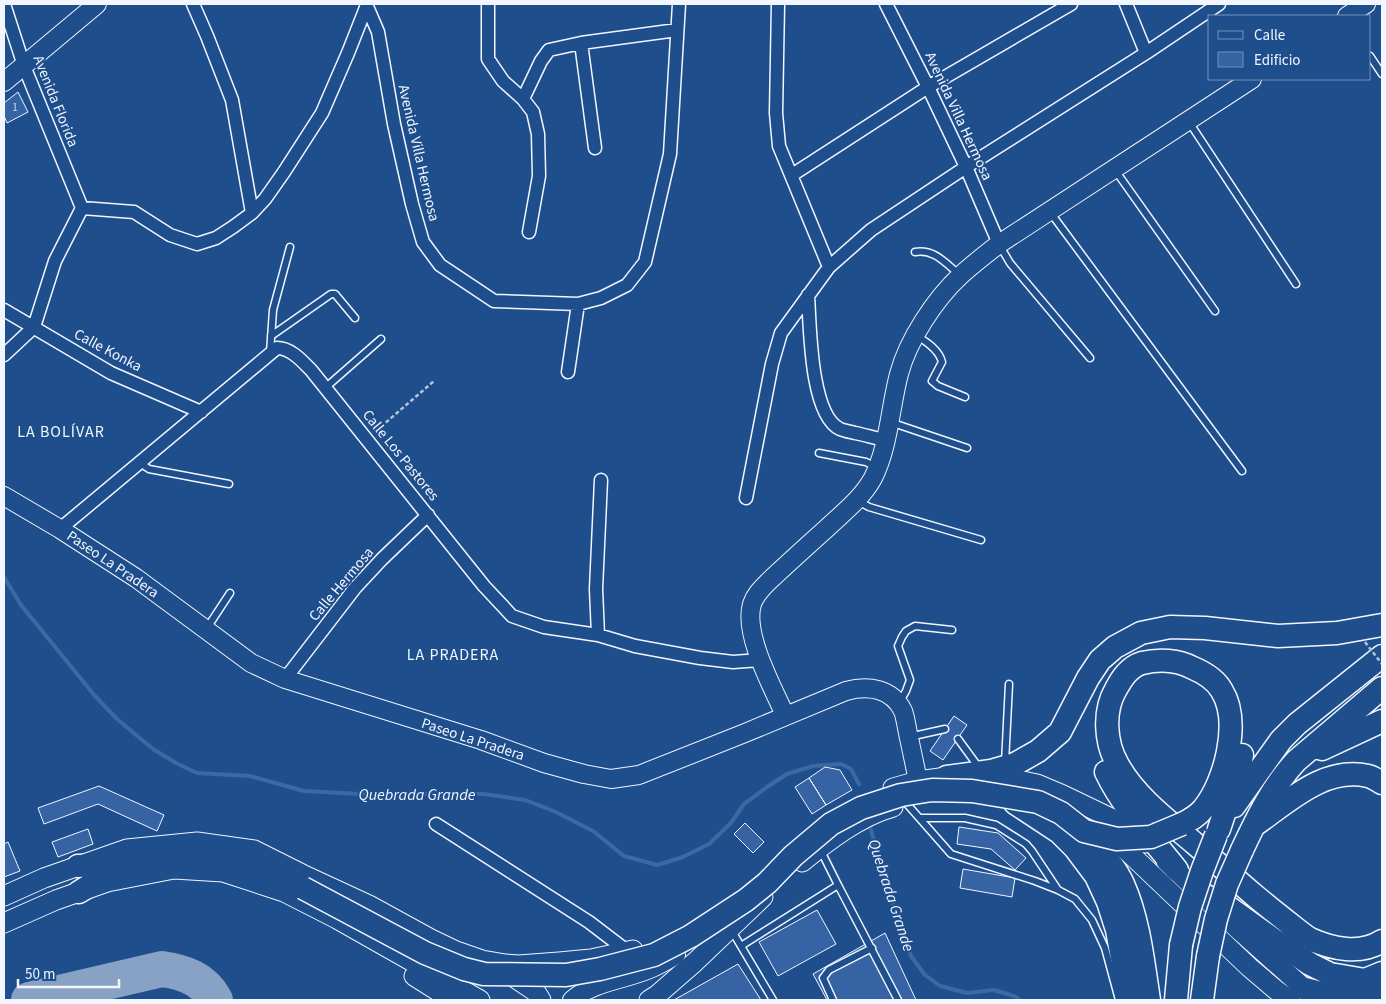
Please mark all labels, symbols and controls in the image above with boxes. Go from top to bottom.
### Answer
legend [1208,15,1371,80]
text: Calle [1254,25,1285,46]
street label: Avenida Villa Hermosa [920,48,998,184]
text: Edificio [1254,50,1301,71]
street label: Avenida Florida [28,52,84,150]
street label: Avenida Villa Hermosa [393,83,444,224]
house number: 1 [12,99,18,116]
street label: Calle Konka [70,324,145,377]
street label: Calle Los Pastores [357,405,444,505]
district label: LA BOLÍVAR [17,421,105,443]
street label: Paseo La Pradera [62,526,163,603]
street label: Calle Hermosa [304,543,379,626]
district label: LA PRADERA [407,644,499,666]
street label: Paseo La Pradera [419,713,527,766]
water label: Quebrada Grande [359,784,476,806]
water label: Quebrada Grande [863,836,920,955]
scale bar [18,956,119,988]
text: 50 m [25,964,55,985]

